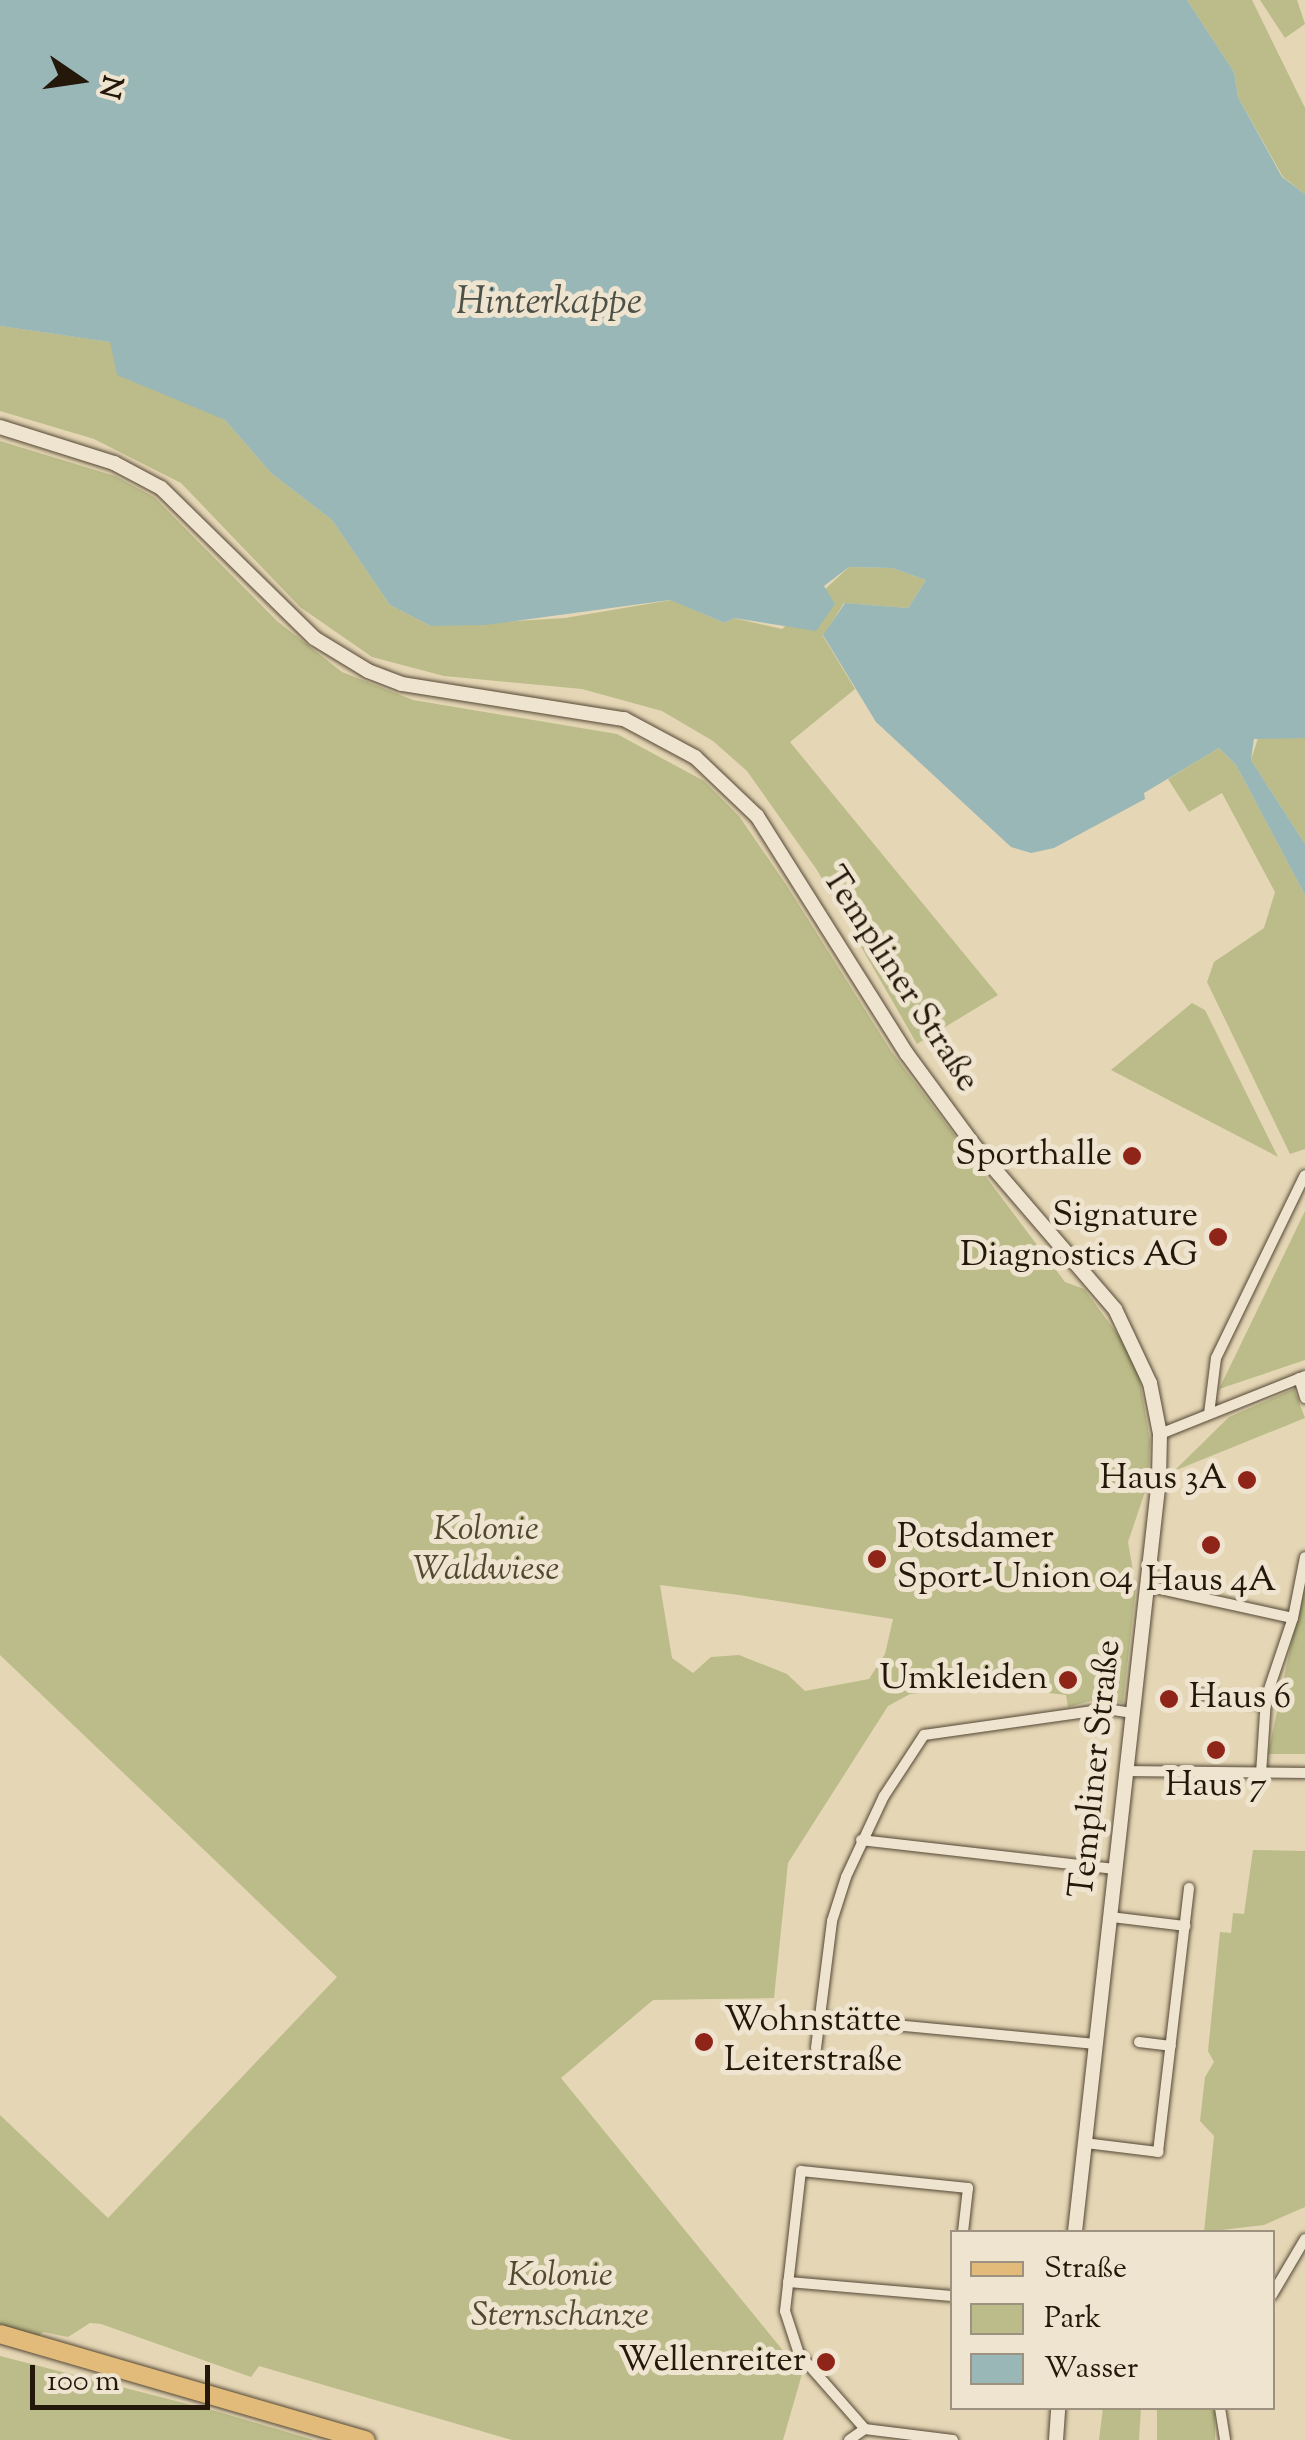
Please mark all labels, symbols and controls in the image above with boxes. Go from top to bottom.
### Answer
north arrow [30,30,130,130]
text: N [87,71,131,102]
water label: Hinterkappe [456,282,642,328]
street label: Templiner Straße [811,860,987,1100]
place label: Sporthalle [955,1135,1112,1177]
marker: Sporthalle [1121,1145,1143,1167]
place label: Signature Diagnostics AG [960,1196,1198,1278]
marker: Signature Diagnostics AG [1207,1226,1229,1248]
place label: Haus 3A [1100,1459,1227,1501]
marker: Haus 3A [1236,1469,1258,1491]
park label: Kolonie Waldwiese [413,1510,559,1592]
place label: Potsdamer Sport-Union 04 [897,1518,1133,1600]
marker: Haus 4A [1200,1534,1222,1556]
marker: Potsdamer Sport-Union 04 [866,1548,888,1570]
place label: Haus 4A [1146,1561,1276,1603]
street label: Templiner Straße [1063,1638,1131,1900]
place label: Umkleiden [880,1659,1048,1701]
marker: Umkleiden [1057,1669,1079,1691]
place label: Haus 6 [1189,1678,1291,1720]
marker: Haus 6 [1158,1688,1180,1710]
marker: Haus 7 [1205,1739,1227,1761]
place label: Haus 7 [1165,1766,1267,1808]
place label: Wohnstätte Leiterstraße [724,2001,902,2083]
marker: Wohnstätte Leiterstraße [693,2031,715,2053]
legend [950,2230,1275,2410]
text: Straße [1044,2248,1127,2291]
park label: Kolonie Sternschanze [471,2256,649,2338]
text: Park [1044,2298,1101,2341]
place label: Wellenreiter [618,2341,806,2383]
scale bar [35,2345,215,2407]
text: Wasser [1044,2348,1138,2391]
marker: Wellenreiter [815,2351,837,2373]
text: 100 m [47,2361,120,2404]

